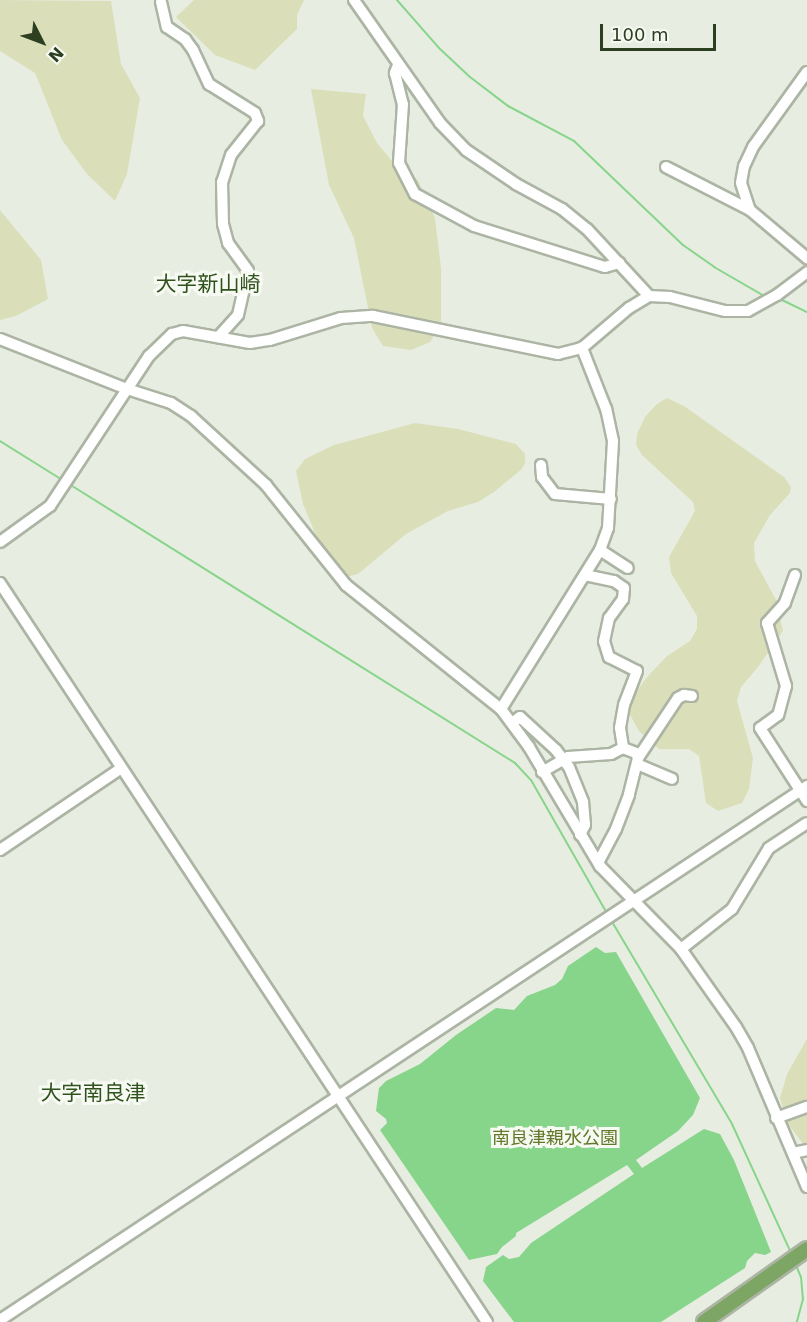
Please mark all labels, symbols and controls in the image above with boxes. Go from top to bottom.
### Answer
north arrow [12,12,72,72]
scale bar [603,12,718,50]
text: 100 m [611,24,669,45]
text: N [44,43,67,66]
district label: 大字新山崎 [156,271,260,297]
district label: 大字南良津 [41,1080,145,1106]
park label: 南良津親水公園 [492,1127,618,1149]

